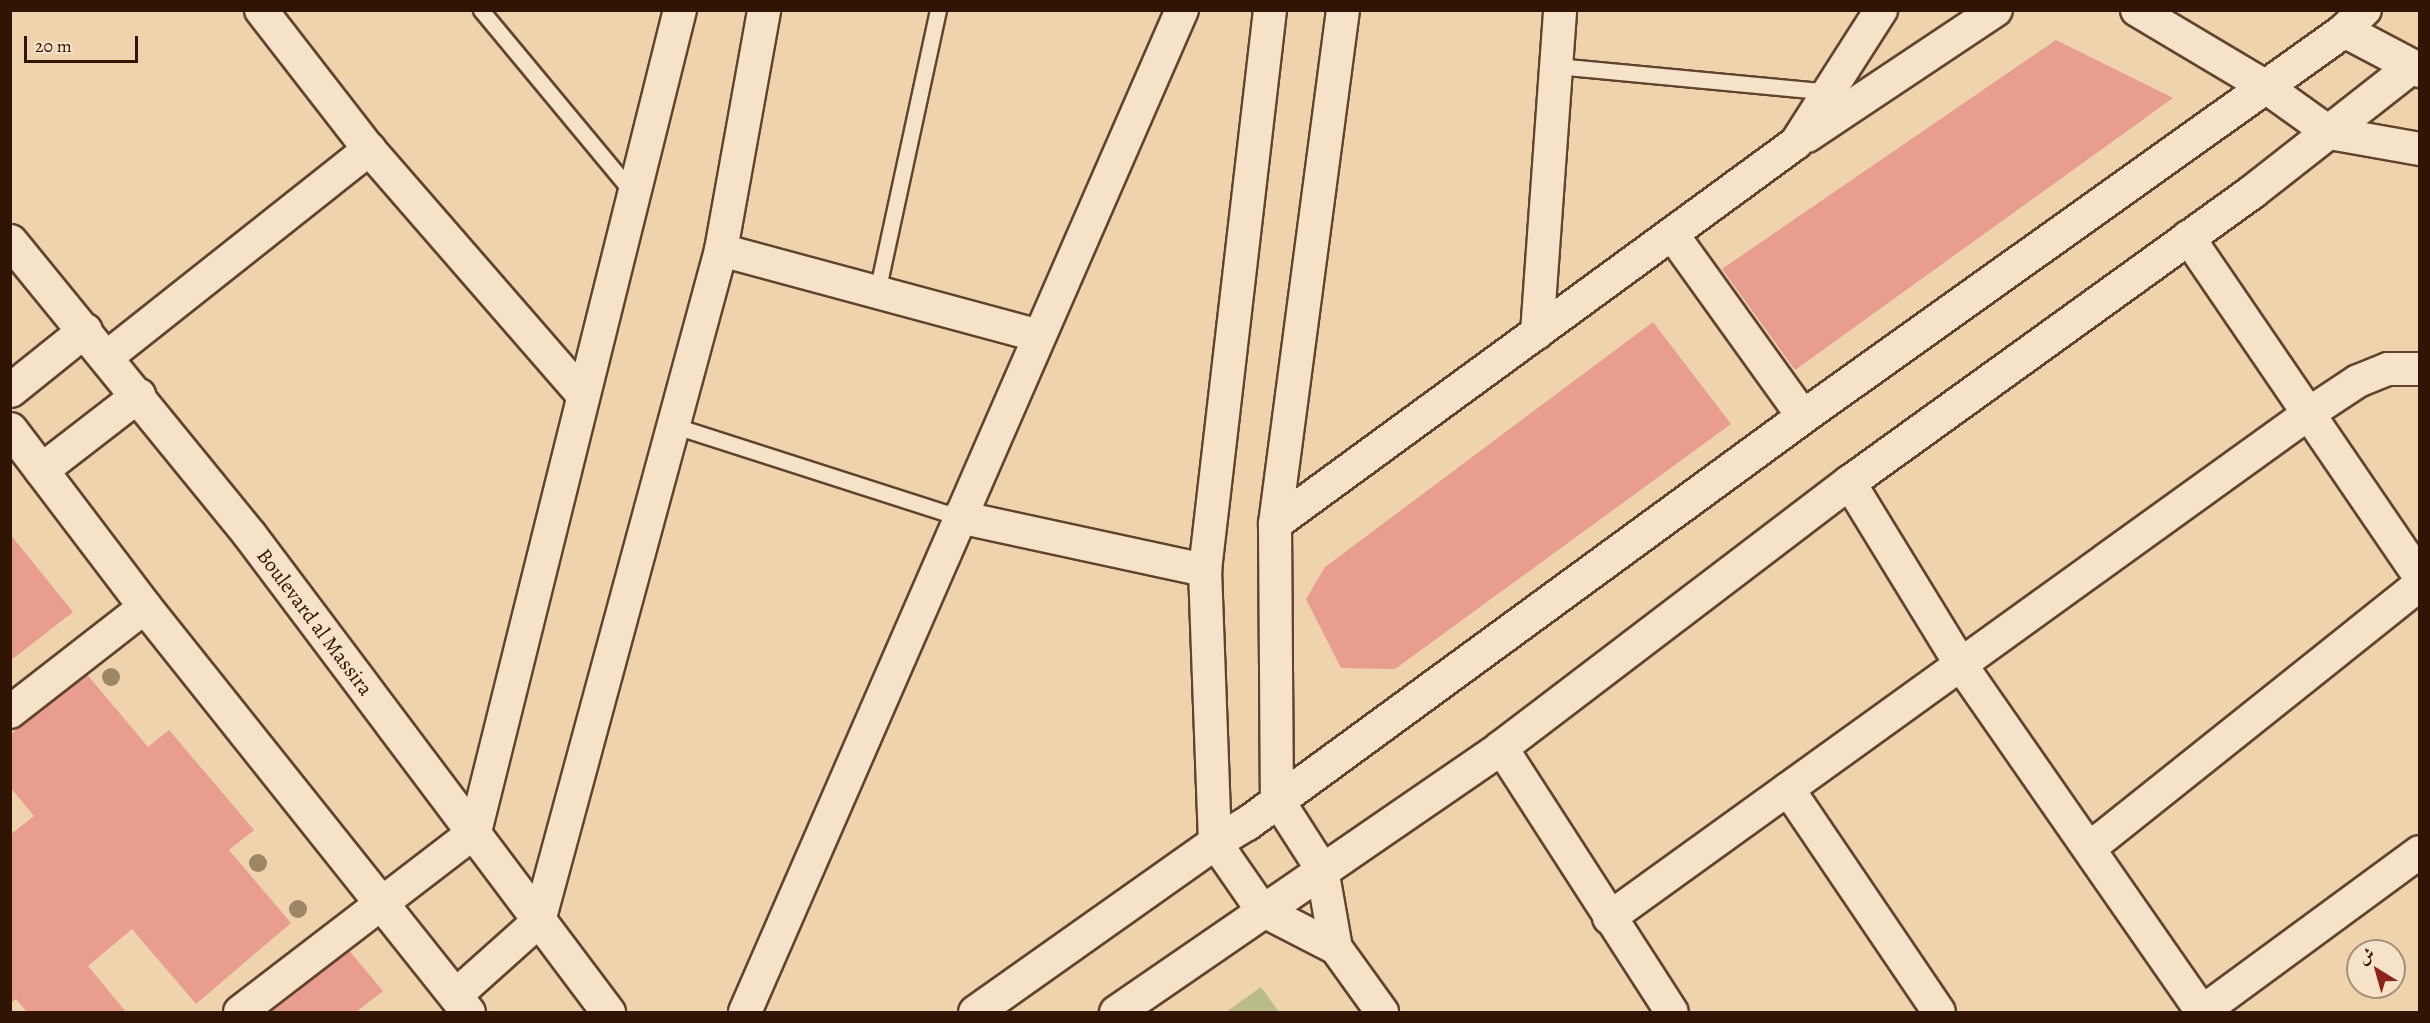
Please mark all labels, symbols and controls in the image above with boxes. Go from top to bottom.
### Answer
scale bar [27,24,141,62]
text: 20 m [35,34,72,58]
street label: Boulevard al Massira [251,543,379,701]
north arrow [2346,939,2406,999]
text: ش [2353,943,2379,970]

